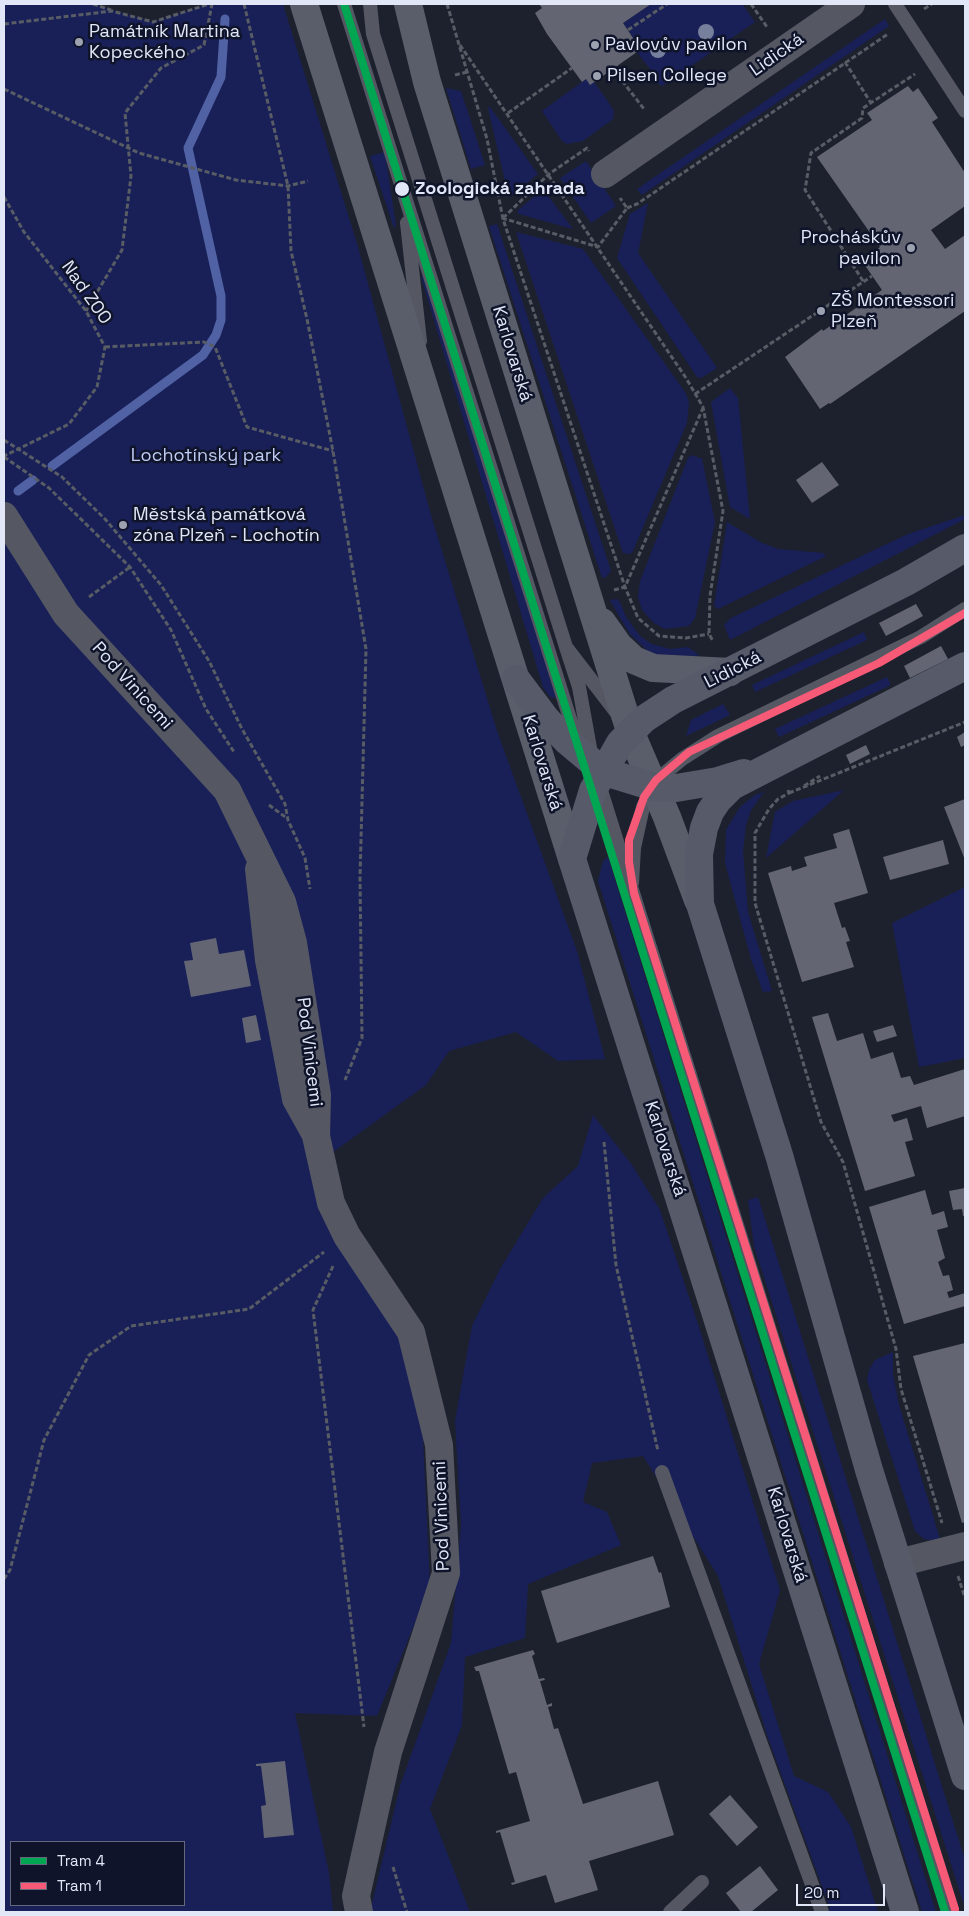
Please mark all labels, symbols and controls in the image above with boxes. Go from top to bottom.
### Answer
place label: Památník Martina Kopeckého [89,21,240,64]
street label: Lidická [746,29,808,81]
place label: Pavlovův pavilon [605,34,748,56]
marker: Památník Martina Kopeckého [73,36,85,48]
marker: Pavlovův pavilon [589,39,601,51]
place label: Pilsen College [607,65,727,87]
marker: Pilsen College [591,70,603,82]
place label: Zoologická zahrada [415,178,585,200]
marker: Zoologická zahrada [393,180,411,198]
place label: Procháskův pavilon [801,227,901,270]
marker: Procháskův pavilon [905,242,917,254]
street label: Nad ZOO [56,257,116,329]
place label: ZŠ Montessori Plzeň [831,290,954,332]
street label: Karlovarská [487,304,537,404]
marker: ZŠ Montessori Plzeň [815,305,827,317]
park label: Lochotínský park [131,445,281,467]
place label: Městská památková zóna Plzeň - Lochotín [133,504,320,546]
marker: Městská památková zóna Plzeň - Lochotín [117,519,129,531]
street label: Pod Vinicemi [87,638,177,734]
street label: Lidická [701,647,765,693]
street label: Karlovarská [517,713,567,813]
street label: Pod Vinicemi [292,996,326,1108]
street label: Karlovarská [639,1099,691,1199]
street label: Pod Vinicemi [429,1461,455,1571]
street label: Karlovarská [762,1485,812,1585]
legend [10,1841,185,1906]
text: Tram 4 [57,1851,105,1870]
scale bar [799,1874,888,1906]
text: Tram 1 [57,1876,102,1895]
text: 20 m [804,1883,839,1902]

